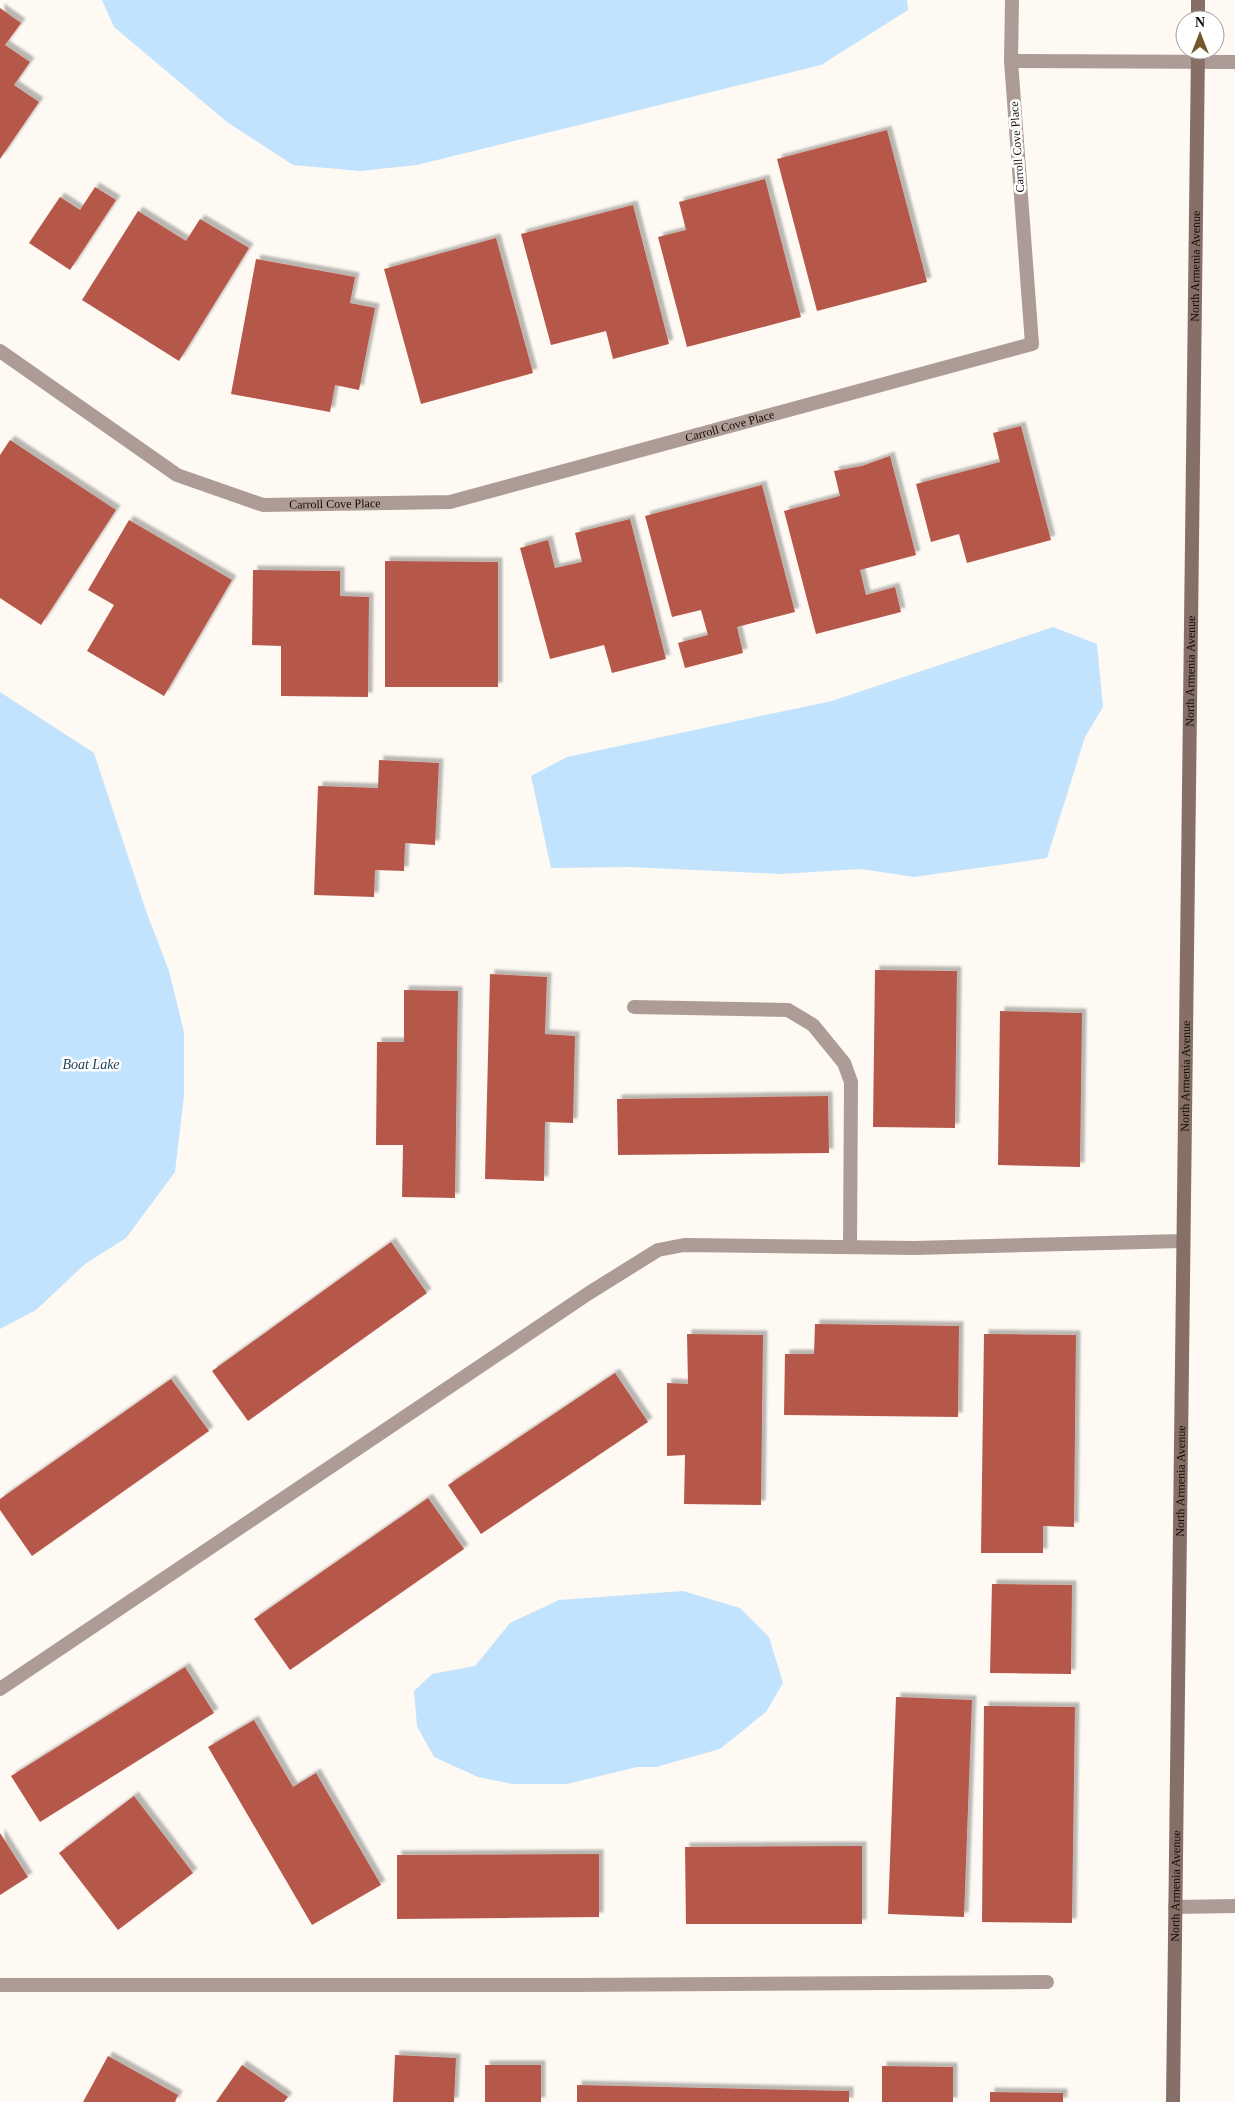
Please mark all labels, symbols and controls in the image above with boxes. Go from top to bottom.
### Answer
north arrow [1175,10,1225,60]
text: N [1195,15,1205,30]
street label: Carroll Cove Place [1007,101,1027,193]
street label: North Armenia Avenue [1188,210,1203,322]
street label: Carroll Cove Place [684,407,776,445]
street label: Carroll Cove Place [289,496,381,512]
street label: North Armenia Avenue [1183,615,1198,727]
street label: North Armenia Avenue [1178,1020,1193,1132]
water label: Boat Lake [62,1057,120,1072]
street label: North Armenia Avenue [1173,1425,1188,1537]
street label: North Armenia Avenue [1168,1830,1183,1942]

